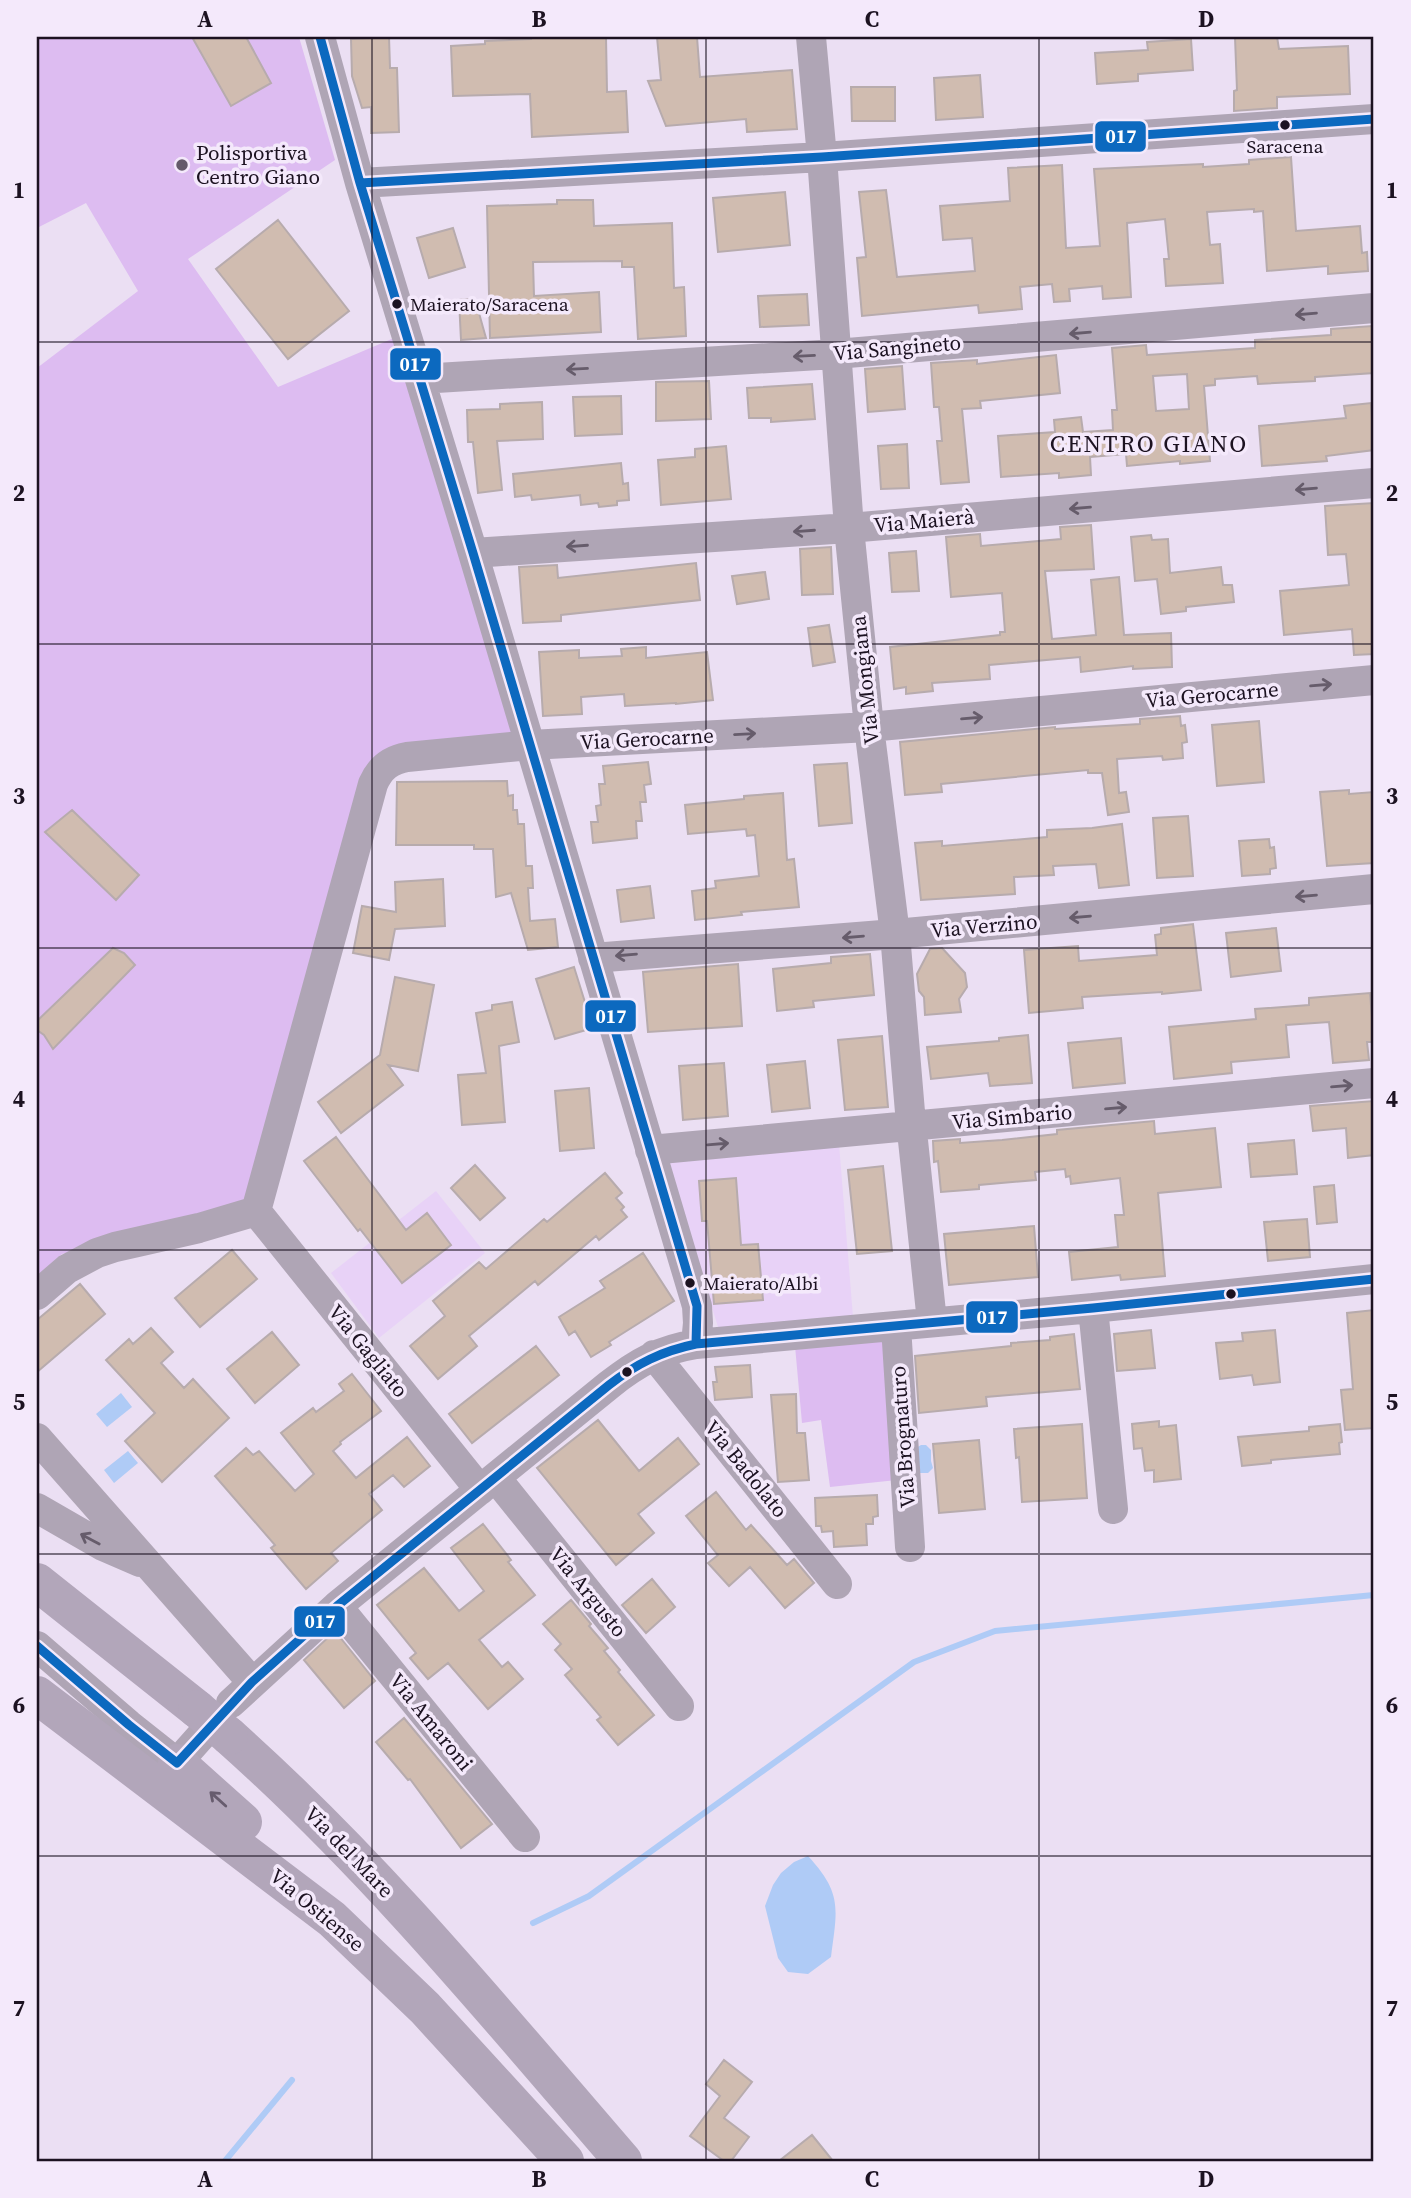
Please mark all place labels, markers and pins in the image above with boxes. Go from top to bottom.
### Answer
marker: Saracena [1278,118,1292,132]
place label: Saracena [1247,133,1324,159]
place label: Polisportiva Centro Giano [196,138,320,191]
marker: Polisportiva Centro Giano [174,157,190,173]
place label: Maierato/Saracena [410,291,569,317]
marker: Maierato/Saracena [390,297,404,311]
place label: Maierato/Albi [703,1270,819,1296]
marker: Maierato/Albi [683,1276,697,1290]
unlabelled marker [1224,1287,1238,1301]
unlabelled marker [620,1365,634,1379]

